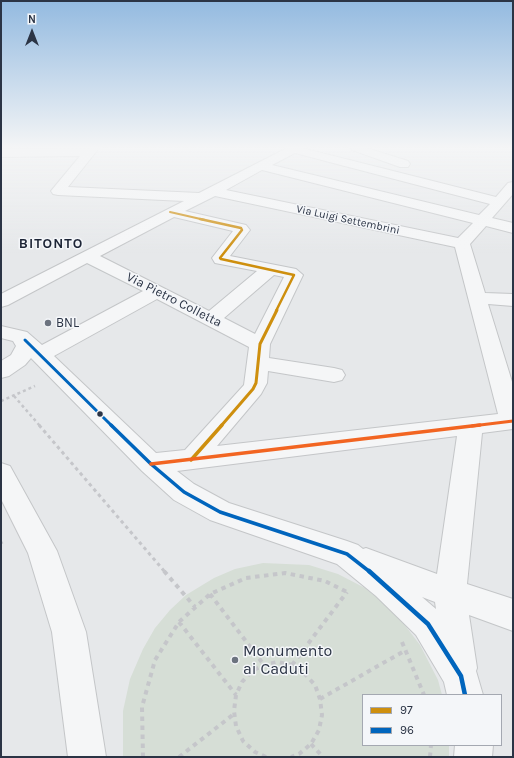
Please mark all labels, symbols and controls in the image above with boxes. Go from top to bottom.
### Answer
north arrow [12,12,52,52]
text: N [28,13,36,26]
street label: Via Luigi Settembrini [295,203,401,237]
district label: BITONTO [19,236,83,252]
street label: Via Pietro Colletta [124,269,224,331]
place label: BNL [56,315,79,331]
marker: BNL [43,318,53,328]
unlabelled marker [95,409,105,419]
place label: Monumento ai Caduti [243,641,332,679]
marker: Monumento ai Caduti [230,655,240,665]
legend [362,694,502,746]
text: 97 [400,703,413,717]
text: 96 [400,723,414,737]

